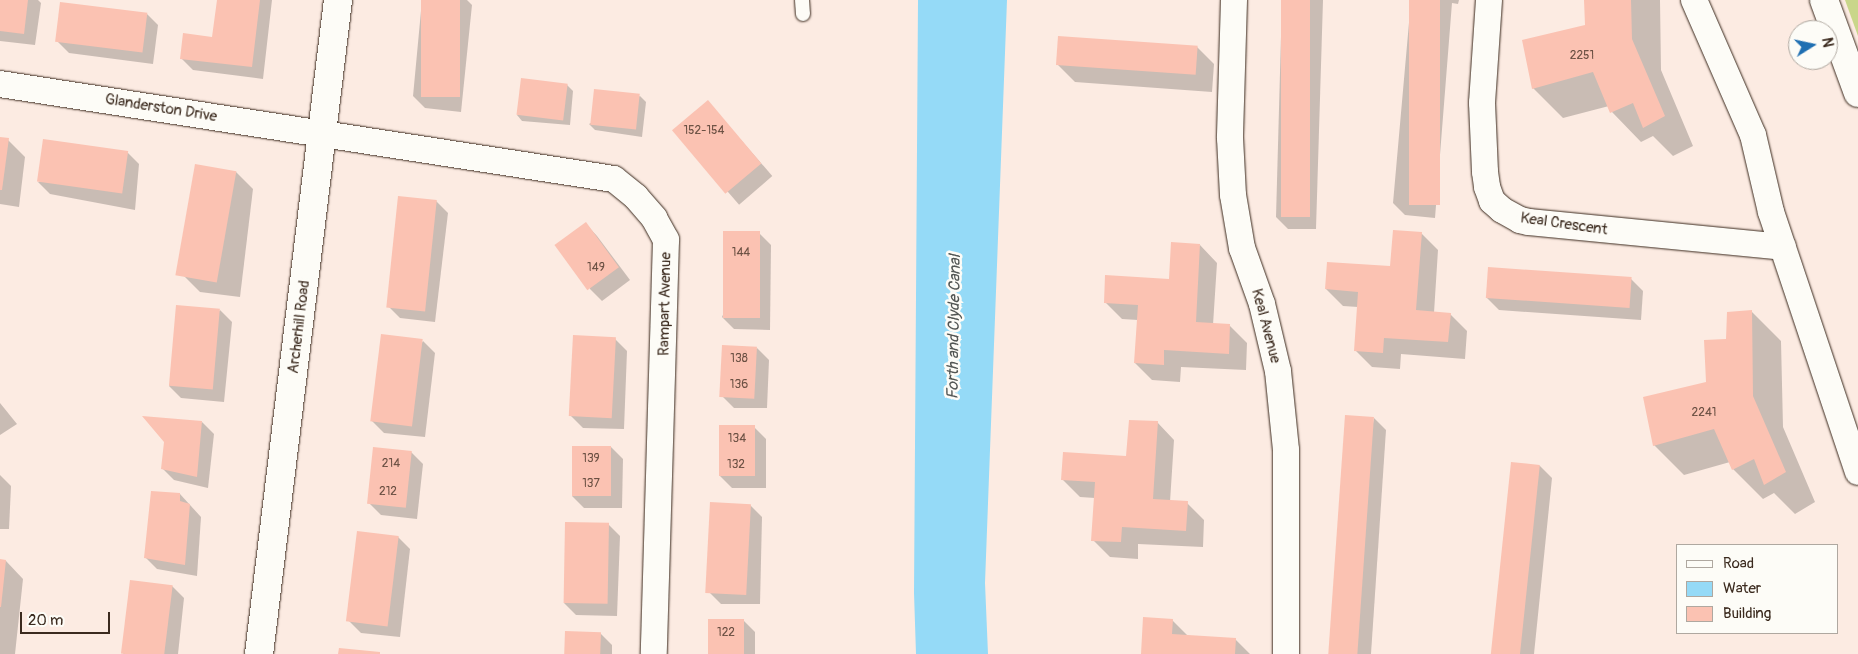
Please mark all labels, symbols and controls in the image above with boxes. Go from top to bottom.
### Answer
north arrow [1788,20,1838,70]
text: N [1818,36,1836,49]
house number: 2251 [1570,49,1594,63]
street label: Glanderston Drive [104,90,218,126]
house number: 152-154 [683,124,725,138]
street label: Keal Crescent [1519,209,1609,239]
house number: 144 [732,246,750,260]
street label: Rampart Avenue [655,252,675,356]
water label: Forth and Clyde Canal [943,254,965,400]
house number: 149 [587,261,605,275]
street label: Archerhill Road [284,279,314,375]
street label: Keal Avenue [1247,287,1285,365]
house number: 138 [730,352,748,366]
house number: 136 [730,378,748,392]
house number: 2241 [1691,406,1717,420]
house number: 134 [728,432,746,446]
house number: 139 [582,452,600,466]
house number: 214 [382,457,400,471]
house number: 132 [727,458,745,472]
house number: 137 [582,477,600,491]
house number: 212 [379,485,397,499]
legend [1676,544,1838,634]
text: Road [1723,554,1754,573]
text: Water [1723,579,1761,598]
scale bar [22,602,112,634]
text: Building [1723,604,1771,623]
text: 20 m [28,611,63,630]
house number: 122 [717,626,735,640]

